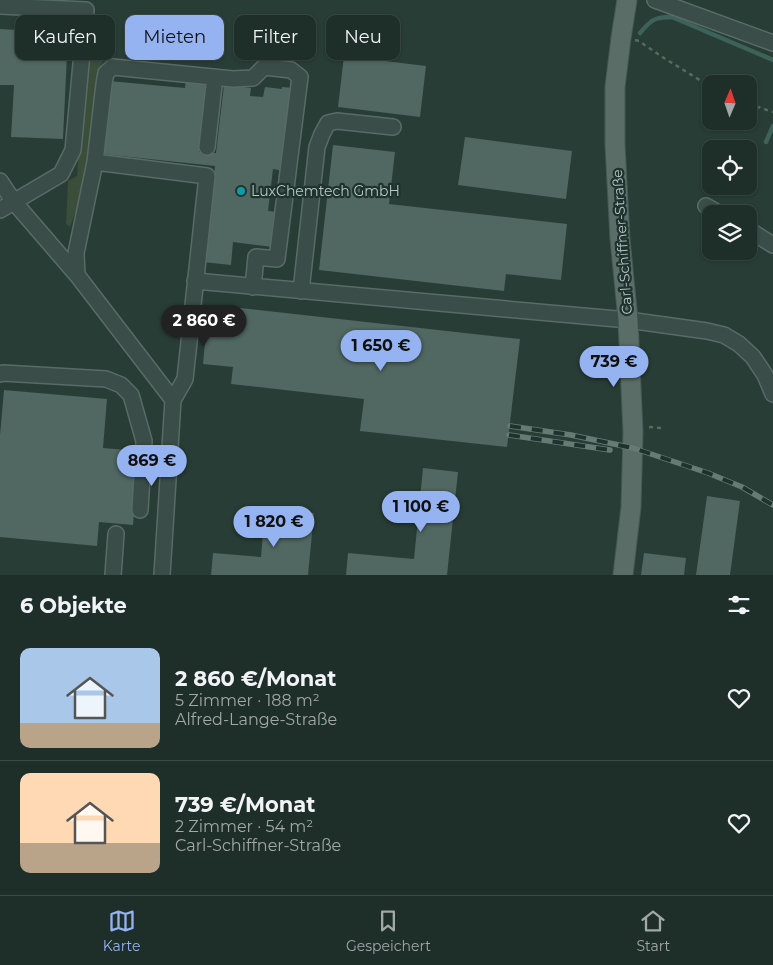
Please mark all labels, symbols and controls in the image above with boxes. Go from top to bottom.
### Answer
chip: Kaufen [15,15,115,60]
chip: Mieten [125,15,224,60]
chip: Filter [234,15,316,60]
chip: Neu [326,15,400,60]
north arrow [702,75,758,130]
map controls [702,75,757,260]
button: locate [702,140,757,195]
street label: Carl-Schiffner-Straße [608,169,636,315]
place label: LuxChemtech GmbH [251,182,400,200]
marker: LuxChemtech GmbH [235,185,247,197]
button: layers [702,205,757,260]
pin: 2 860 € [158,304,250,347]
text: 2 860 € [172,311,236,330]
pin: 1 650 € [335,330,427,372]
text: 1 650 € [352,336,410,355]
pin: 739 € [579,346,649,388]
text: 739 € [591,352,637,371]
pin: 869 € [117,444,187,487]
text: 869 € [128,451,176,470]
pin: 1 100 € [375,490,467,533]
text: 1 100 € [393,497,449,516]
pin: 1 820 € [228,506,320,548]
text: 1 820 € [244,512,304,531]
icon: filters [725,591,753,619]
text: 6 Objekte [20,593,127,618]
text: 2 860 €/Monat [175,666,336,691]
icon: home [60,668,120,728]
icon: heart [725,684,753,712]
text: 5 Zimmer · 188 m² [175,691,320,710]
text: Alfred-Lange-Straße [175,710,337,729]
text: 739 €/Monat [175,792,315,817]
icon: home [60,793,120,853]
icon: heart [725,809,753,837]
text: 2 Zimmer · 54 m² [175,817,313,836]
text: Carl-Schiffner-Straße [175,836,341,855]
tab: Karte [103,907,140,955]
tab: Gespeichert [346,907,431,955]
tab: Start [636,907,670,955]

